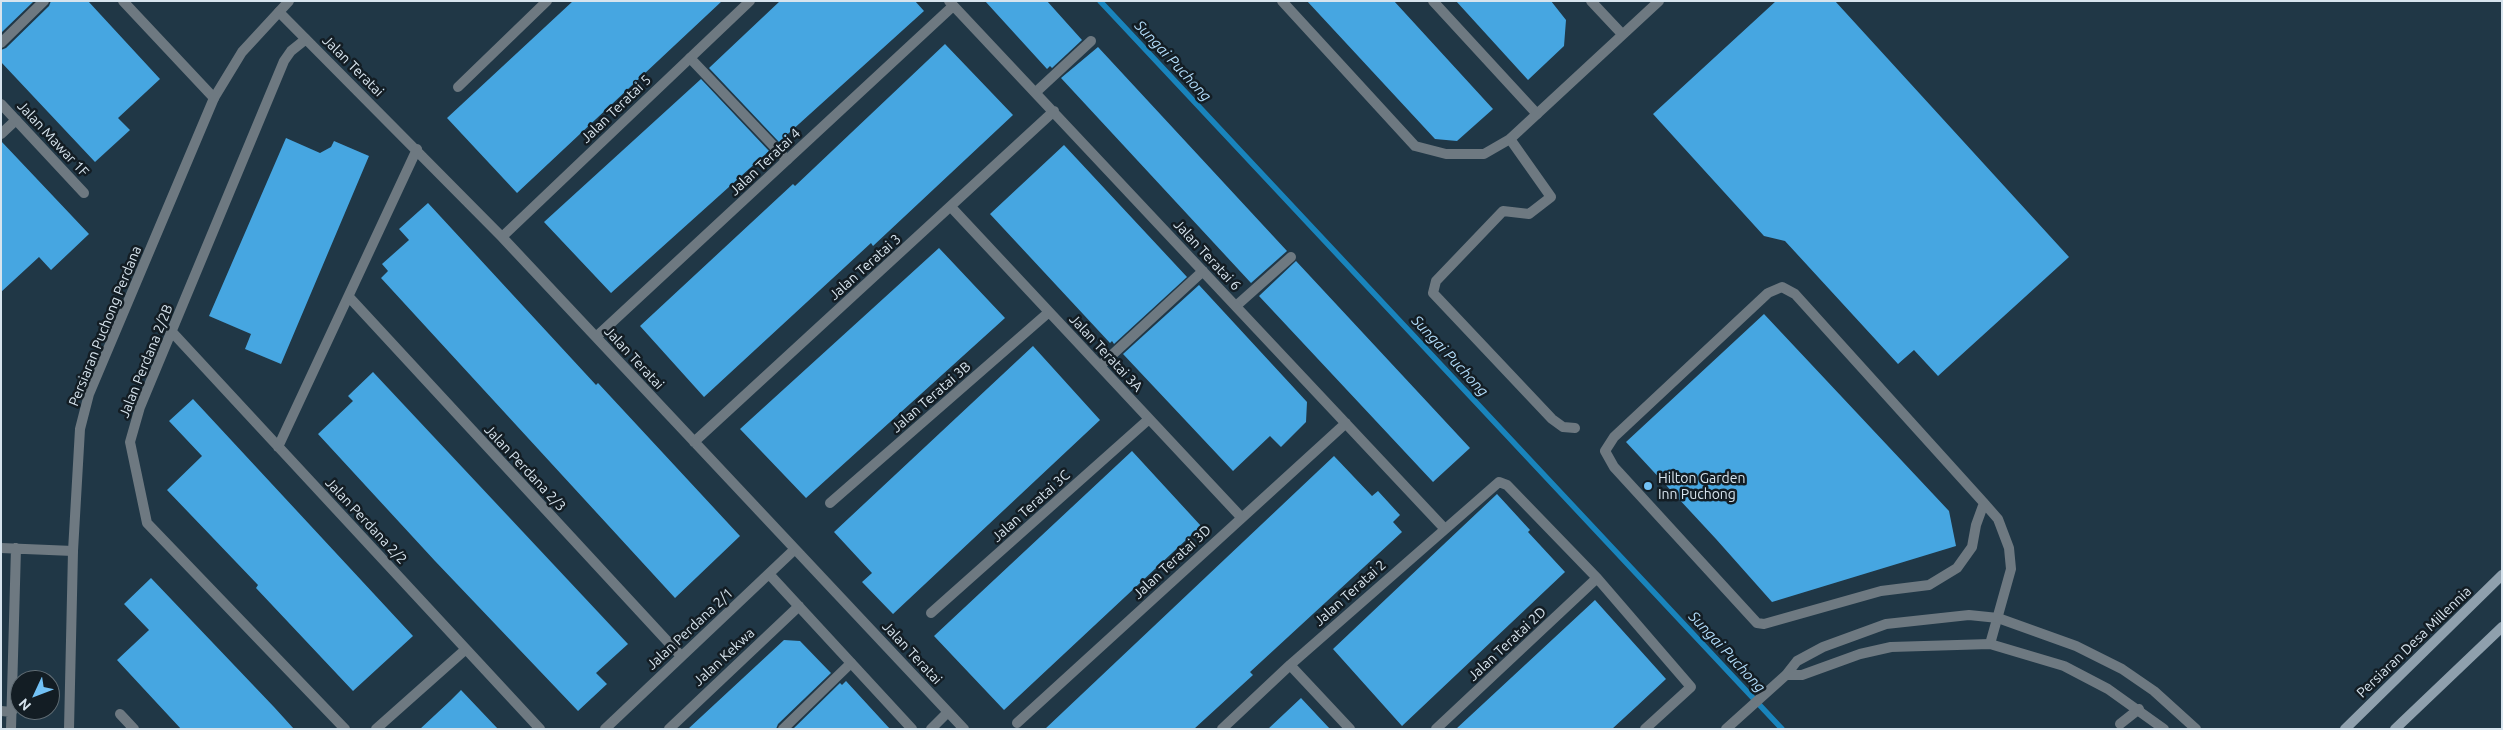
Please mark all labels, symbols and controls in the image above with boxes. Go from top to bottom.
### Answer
water label: Sungai Puchong [1131,17,1215,105]
street label: Jalan Teratai [319,32,387,100]
street label: Jalan Teratai 5 [578,71,654,147]
street label: Jalan Mawar 1F [14,98,92,180]
street label: Jalan Teratai 4 [726,125,804,199]
street label: Jalan Teratai 6 [1170,216,1244,294]
street label: Jalan Teratai 3 [826,230,904,304]
street label: Persiaran Puchong Perdana [65,243,145,409]
street label: Jalan Perdana 2/2B [116,302,176,420]
street label: Jalan Teratai 3A [1066,311,1146,395]
water label: Sungai Puchong [1408,312,1492,400]
street label: Jalan Teratai [601,323,667,393]
street label: Jalan Teratai 3B [888,358,974,436]
street label: Jalan Perdana 2/3 [481,421,569,515]
street label: Jalan Teratai 3C [988,467,1074,545]
place label: Hilton Garden Inn Puchong [1658,470,1745,502]
street label: Jalan Perdana 2/2 [322,474,410,568]
marker: Hilton Garden Inn Puchong [1642,480,1654,492]
street label: Jalan Teratai 3D [1129,522,1215,602]
street label: Jalan Teratai 2 [1311,556,1389,630]
street label: Persiaran Desa Millennia [2353,583,2475,701]
street label: Jalan Perdana 2/1 [643,585,737,673]
street label: Jalan Teratai 2D [1464,604,1550,684]
water label: Sungai Puchong [1685,608,1769,696]
street label: Jalan Teratai [879,618,945,688]
street label: Jalan Kekwa [690,624,758,690]
north arrow [10,670,60,720]
text: N [15,695,34,714]

